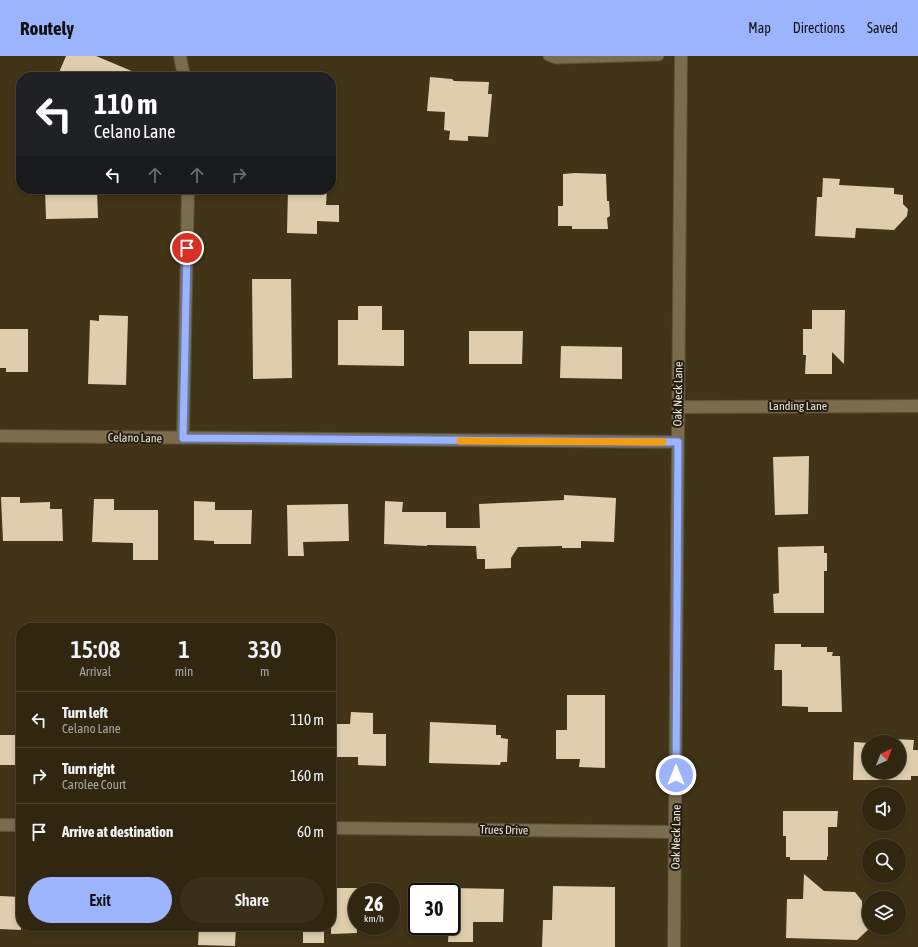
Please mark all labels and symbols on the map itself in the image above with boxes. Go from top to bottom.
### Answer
pin [170,231,204,265]
street label: Oak Neck Lane [670,361,686,427]
street label: Landing Lane [769,399,827,413]
street label: Celano Lane [108,431,162,445]
north arrow [862,735,906,779]
position arrow [655,754,697,796]
street label: Oak Neck Lane [668,804,684,870]
street label: Trues Drive [480,823,528,837]
speed limit sign: 30 [408,883,460,935]

